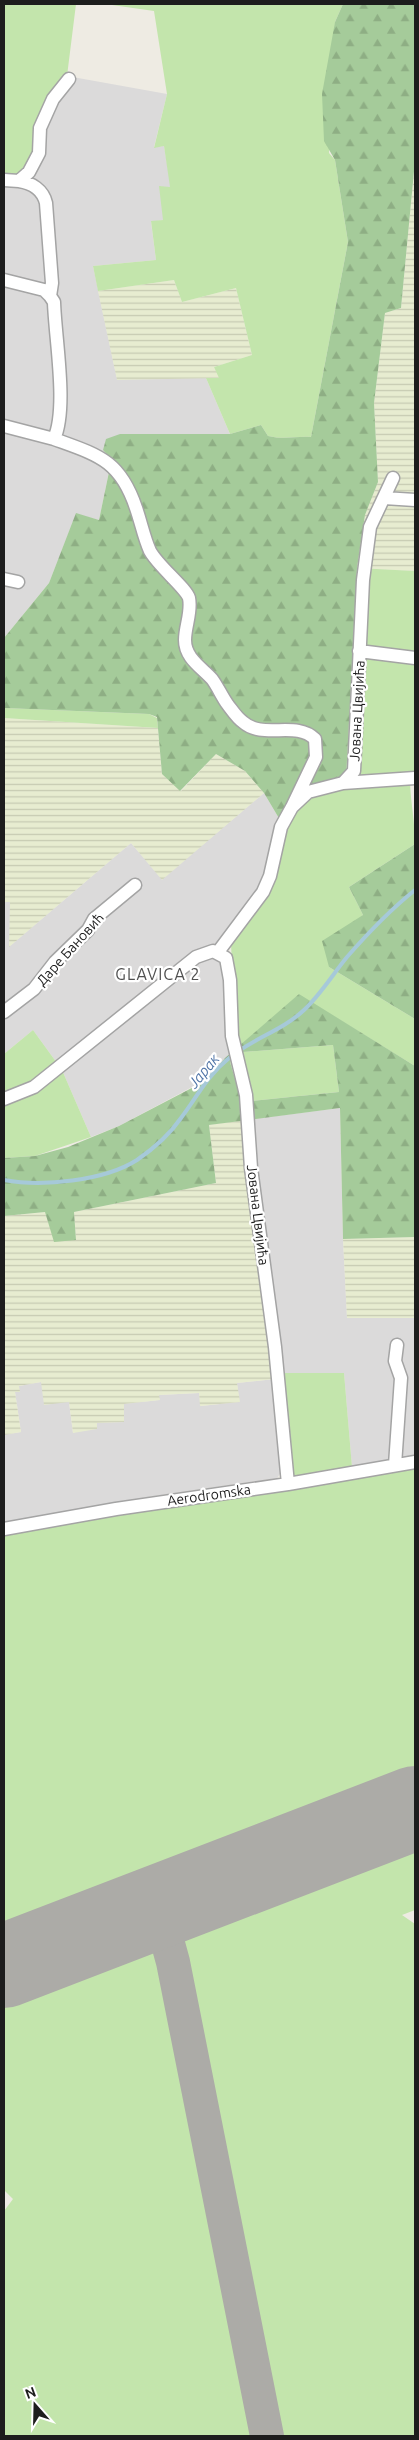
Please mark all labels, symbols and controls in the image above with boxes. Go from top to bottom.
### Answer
street label: Јована Цвијића [346,660,368,762]
street label: Даре Бановић [33,909,107,989]
district label: GLAVICA 2 [115,965,201,983]
water label: Јарак [184,1050,223,1092]
street label: Јована Цвијића [244,1164,272,1266]
street label: Aerodromska [166,1481,252,1509]
north arrow [10,2380,60,2430]
text: N [23,2383,38,2402]

